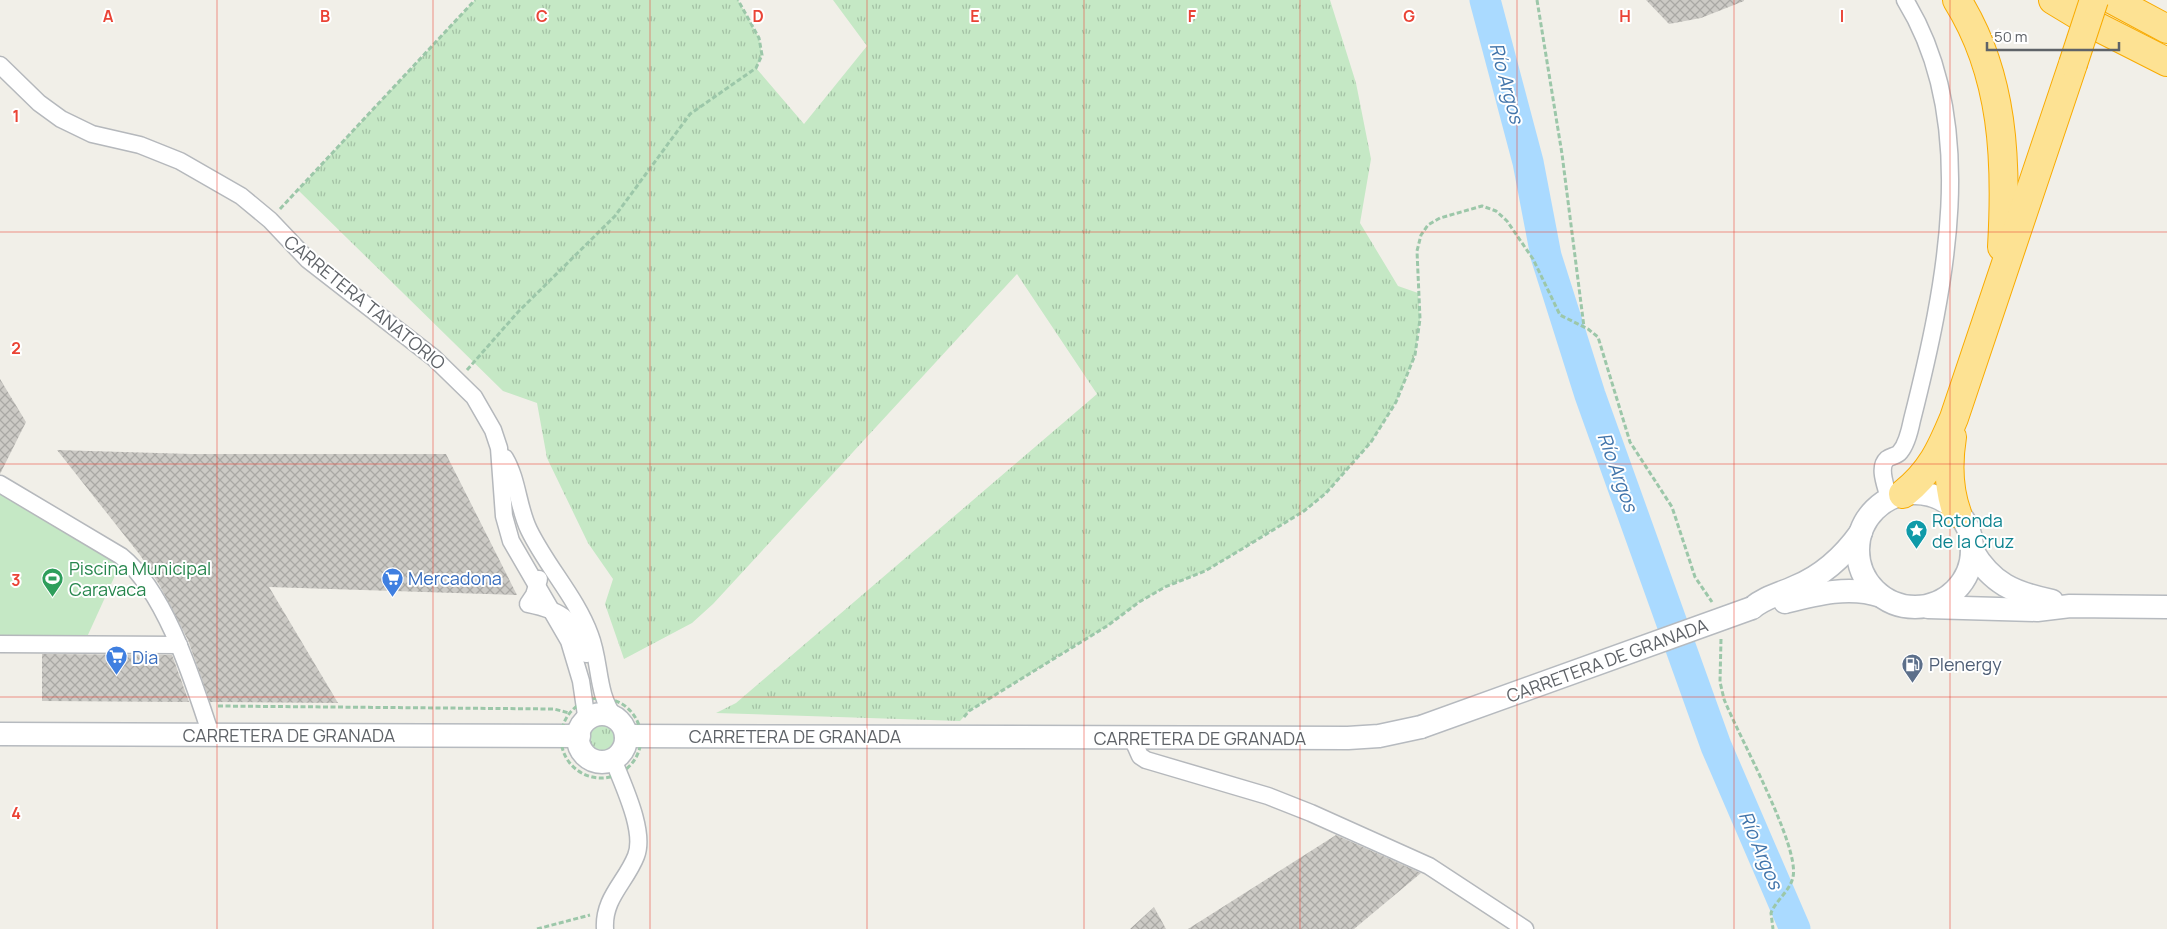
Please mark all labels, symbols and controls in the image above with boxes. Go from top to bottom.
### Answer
text: A [103,5,114,27]
text: B [320,5,330,27]
text: C [536,5,548,27]
text: D [752,5,764,27]
text: E [970,5,980,27]
text: F [1188,5,1197,27]
text: G [1403,5,1415,27]
text: H [1619,5,1631,27]
text: I [1840,5,1844,27]
scale bar [1987,20,2120,52]
text: 50 m [1994,26,2028,47]
water label: Río Argos [1484,40,1531,128]
text: 1 [12,105,20,127]
street label: CARRETERA TANATORIO [279,229,451,375]
text: 2 [11,337,21,359]
water label: Río Argos [1592,429,1645,517]
place label: Rotonda de la Cruz [1932,508,2014,553]
place icon: Rotonda de la Cruz [1904,518,1928,549]
place label: Piscina Municipal Caravaca [69,556,211,601]
sports icon: Piscina Municipal Caravaca [41,566,65,597]
supermarket icon: Mercadona [380,566,404,597]
place label: Mercadona [408,566,502,590]
text: 3 [11,569,21,591]
street label: CARRETERA DE GRANADA [1503,612,1711,708]
supermarket icon: Dia [104,645,128,676]
place label: Dia [132,645,158,669]
fuel station icon: Plenergy [1901,652,1925,683]
place label: Plenergy [1929,652,2002,676]
street label: CARRETERA DE GRANADA [183,723,396,747]
street label: CARRETERA DE GRANADA [689,724,902,748]
street label: CARRETERA DE GRANADA [1094,726,1307,750]
text: 4 [11,802,21,824]
water label: Río Argos [1733,807,1790,895]

